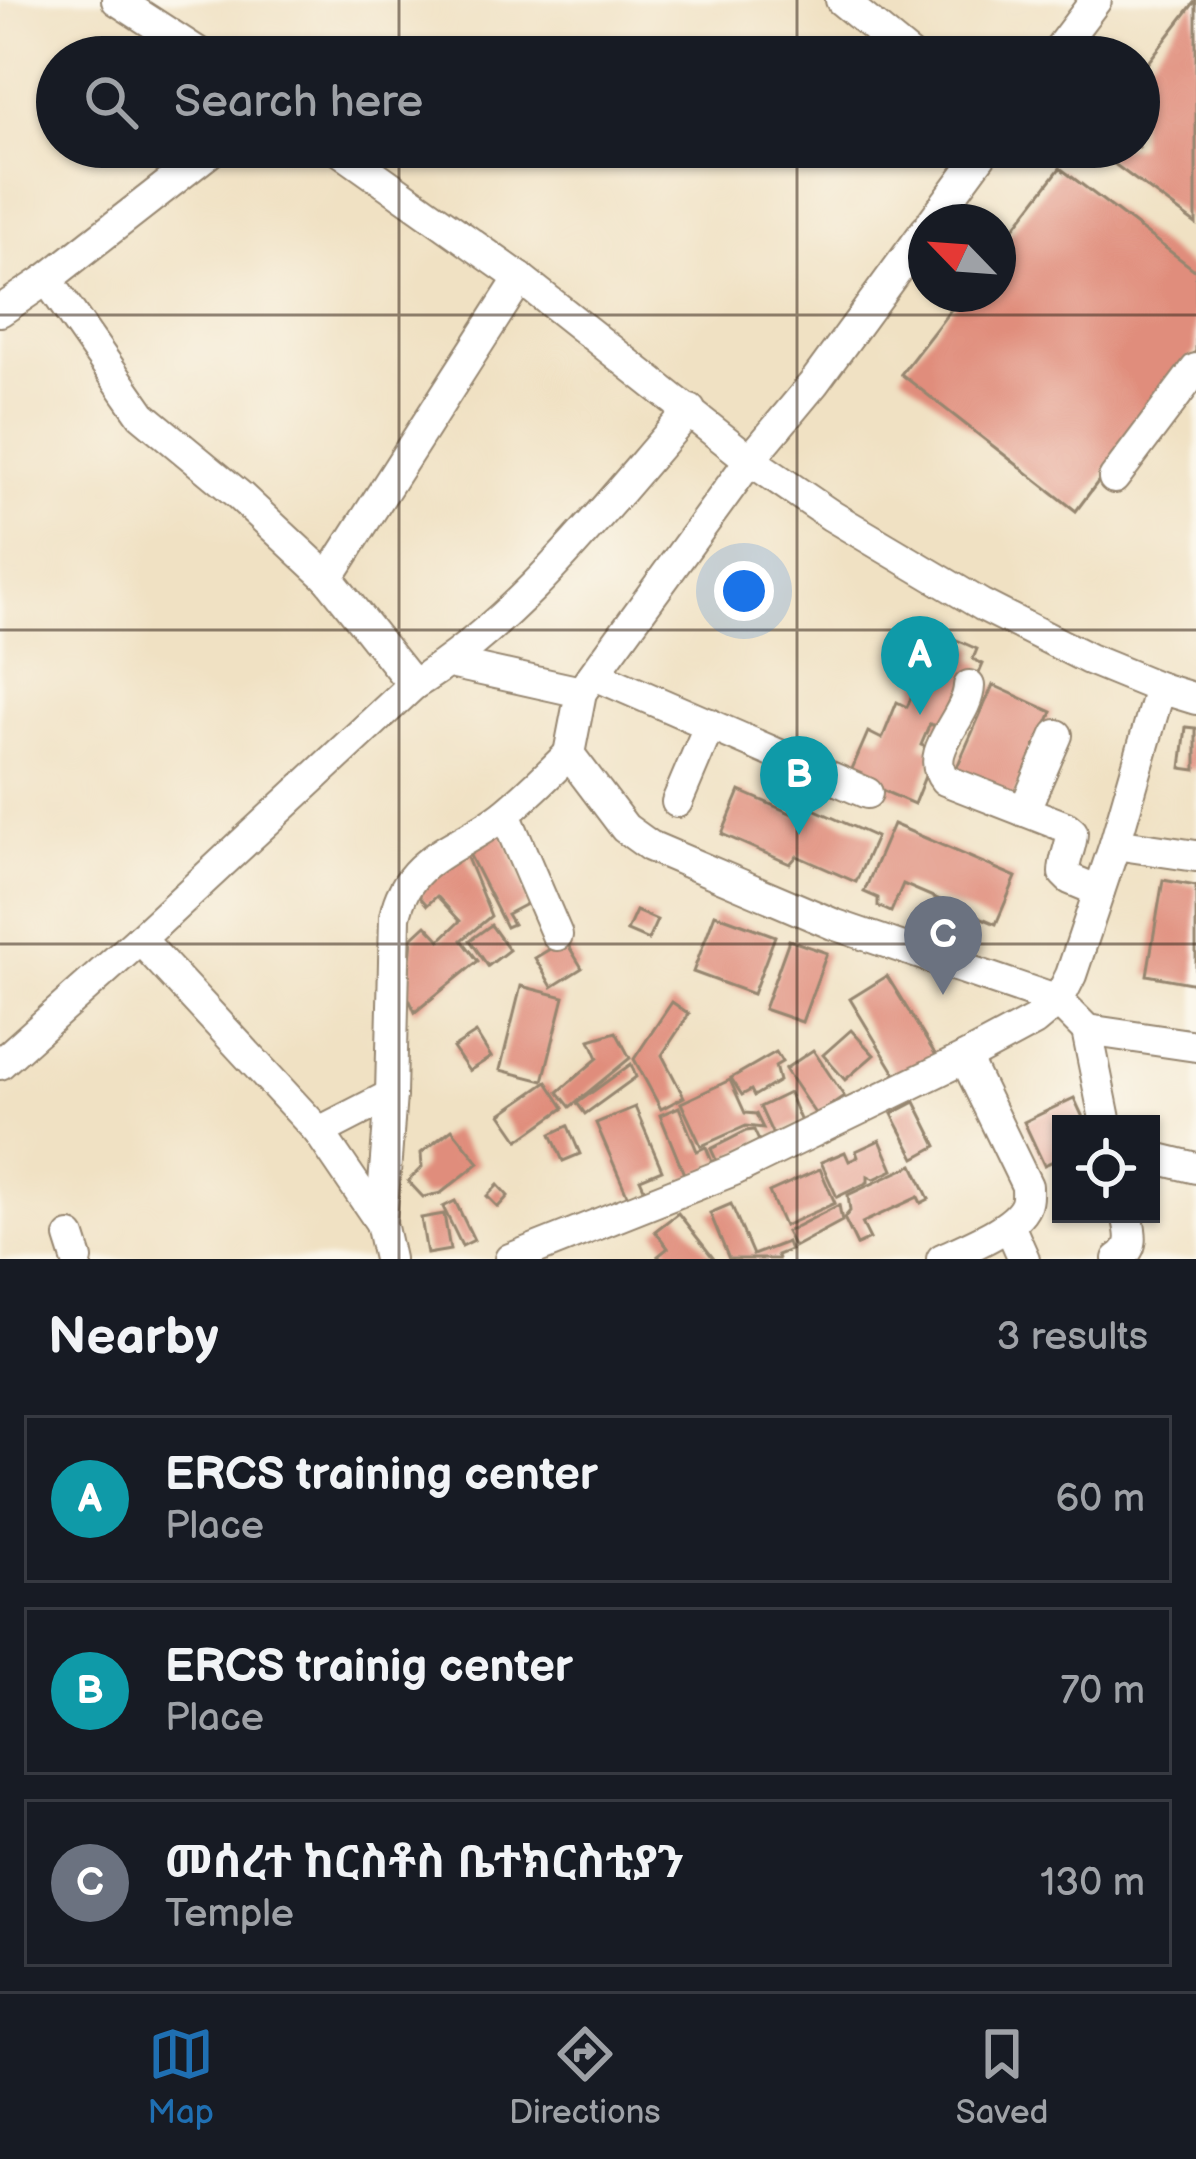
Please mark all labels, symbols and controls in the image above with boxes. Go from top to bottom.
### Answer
search box [36,36,1160,168]
icon: search [78,69,144,135]
text: Search here [174,75,423,130]
north arrow [908,204,1016,312]
your location [714,561,774,621]
pin: A [881,616,959,715]
pin: B [760,736,838,835]
pin: C [904,896,982,995]
map controls [1052,1115,1160,1223]
button: locate [1052,1115,1160,1223]
text: Nearby [48,1307,219,1368]
text: 3 results [996,1314,1148,1361]
text: ERCS training center [165,1448,598,1503]
text: A [78,1476,102,1523]
text: 60 m [1055,1476,1145,1523]
text: Place [165,1503,264,1550]
text: ERCS trainig center [165,1640,573,1695]
text: B [76,1668,104,1715]
text: 70 m [1060,1668,1145,1715]
text: Place [165,1695,264,1742]
text: መሰረተ ከርስቶስ ቤተክርስቲያን [165,1836,685,1891]
text: C [76,1860,104,1907]
text: 130 m [1040,1860,1145,1907]
text: Temple [165,1891,294,1938]
tab: Map [148,2021,214,2133]
tab: Directions [509,2021,661,2133]
tab: Saved [956,2021,1048,2133]

